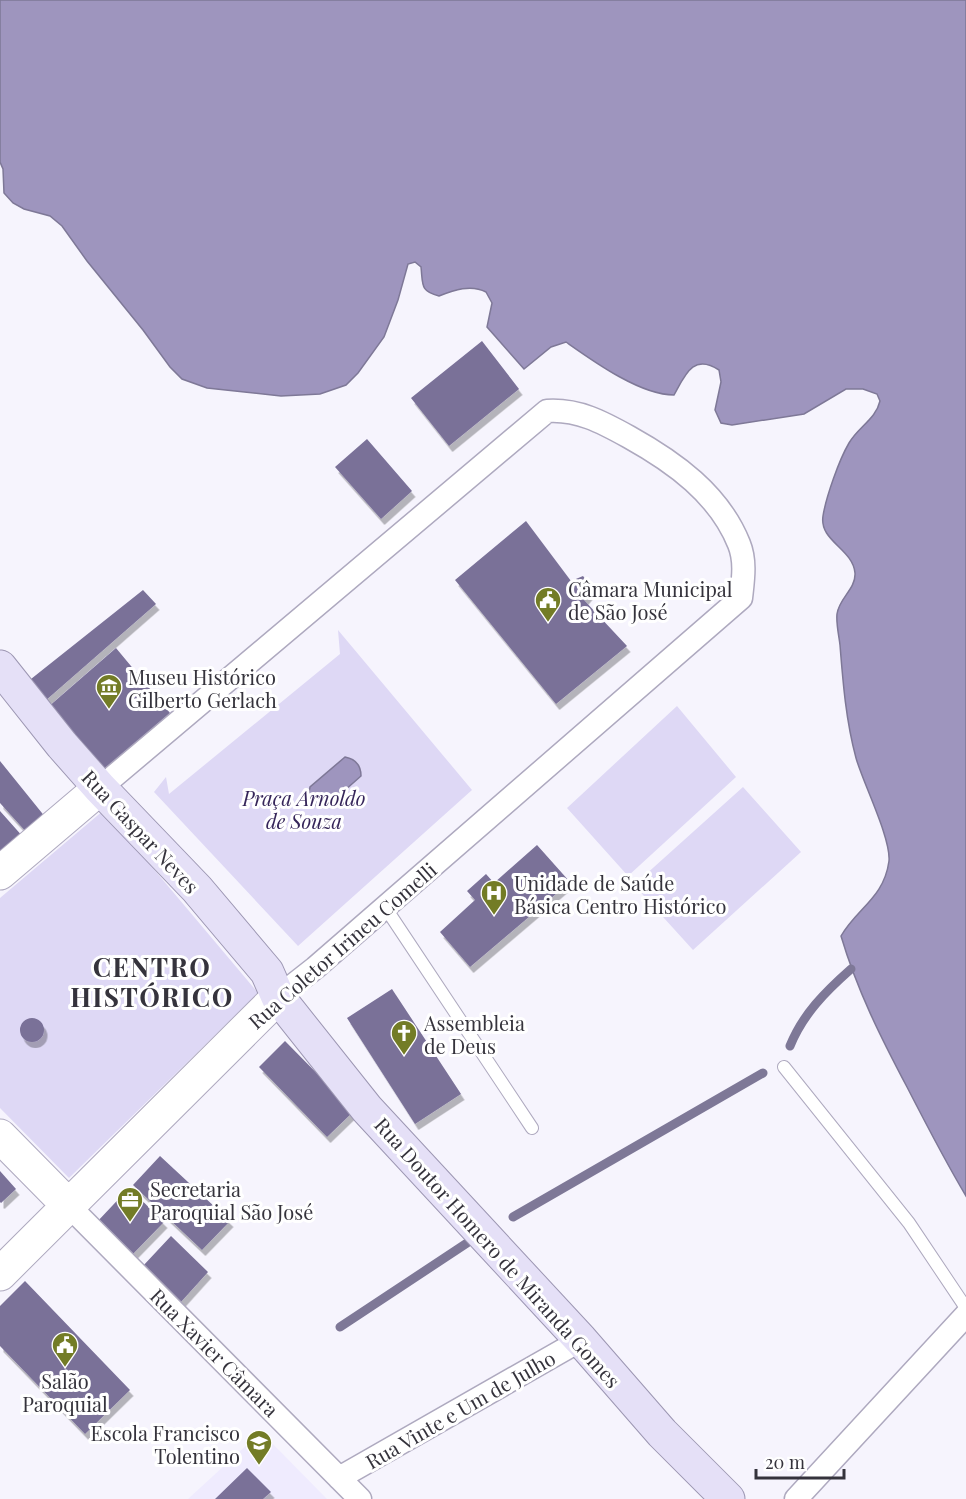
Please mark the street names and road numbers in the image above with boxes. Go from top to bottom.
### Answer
street label: Rua Gaspar Neves [77,763,205,899]
street label: Rua Coletor Irineu Comelli [242,856,442,1034]
street label: Rua Doutor Homero de Miranda Gomes [369,1111,627,1393]
street label: Rua Xavier Câmara [145,1282,285,1422]
street label: Rua Vinte e Um de Julho [360,1344,560,1474]

